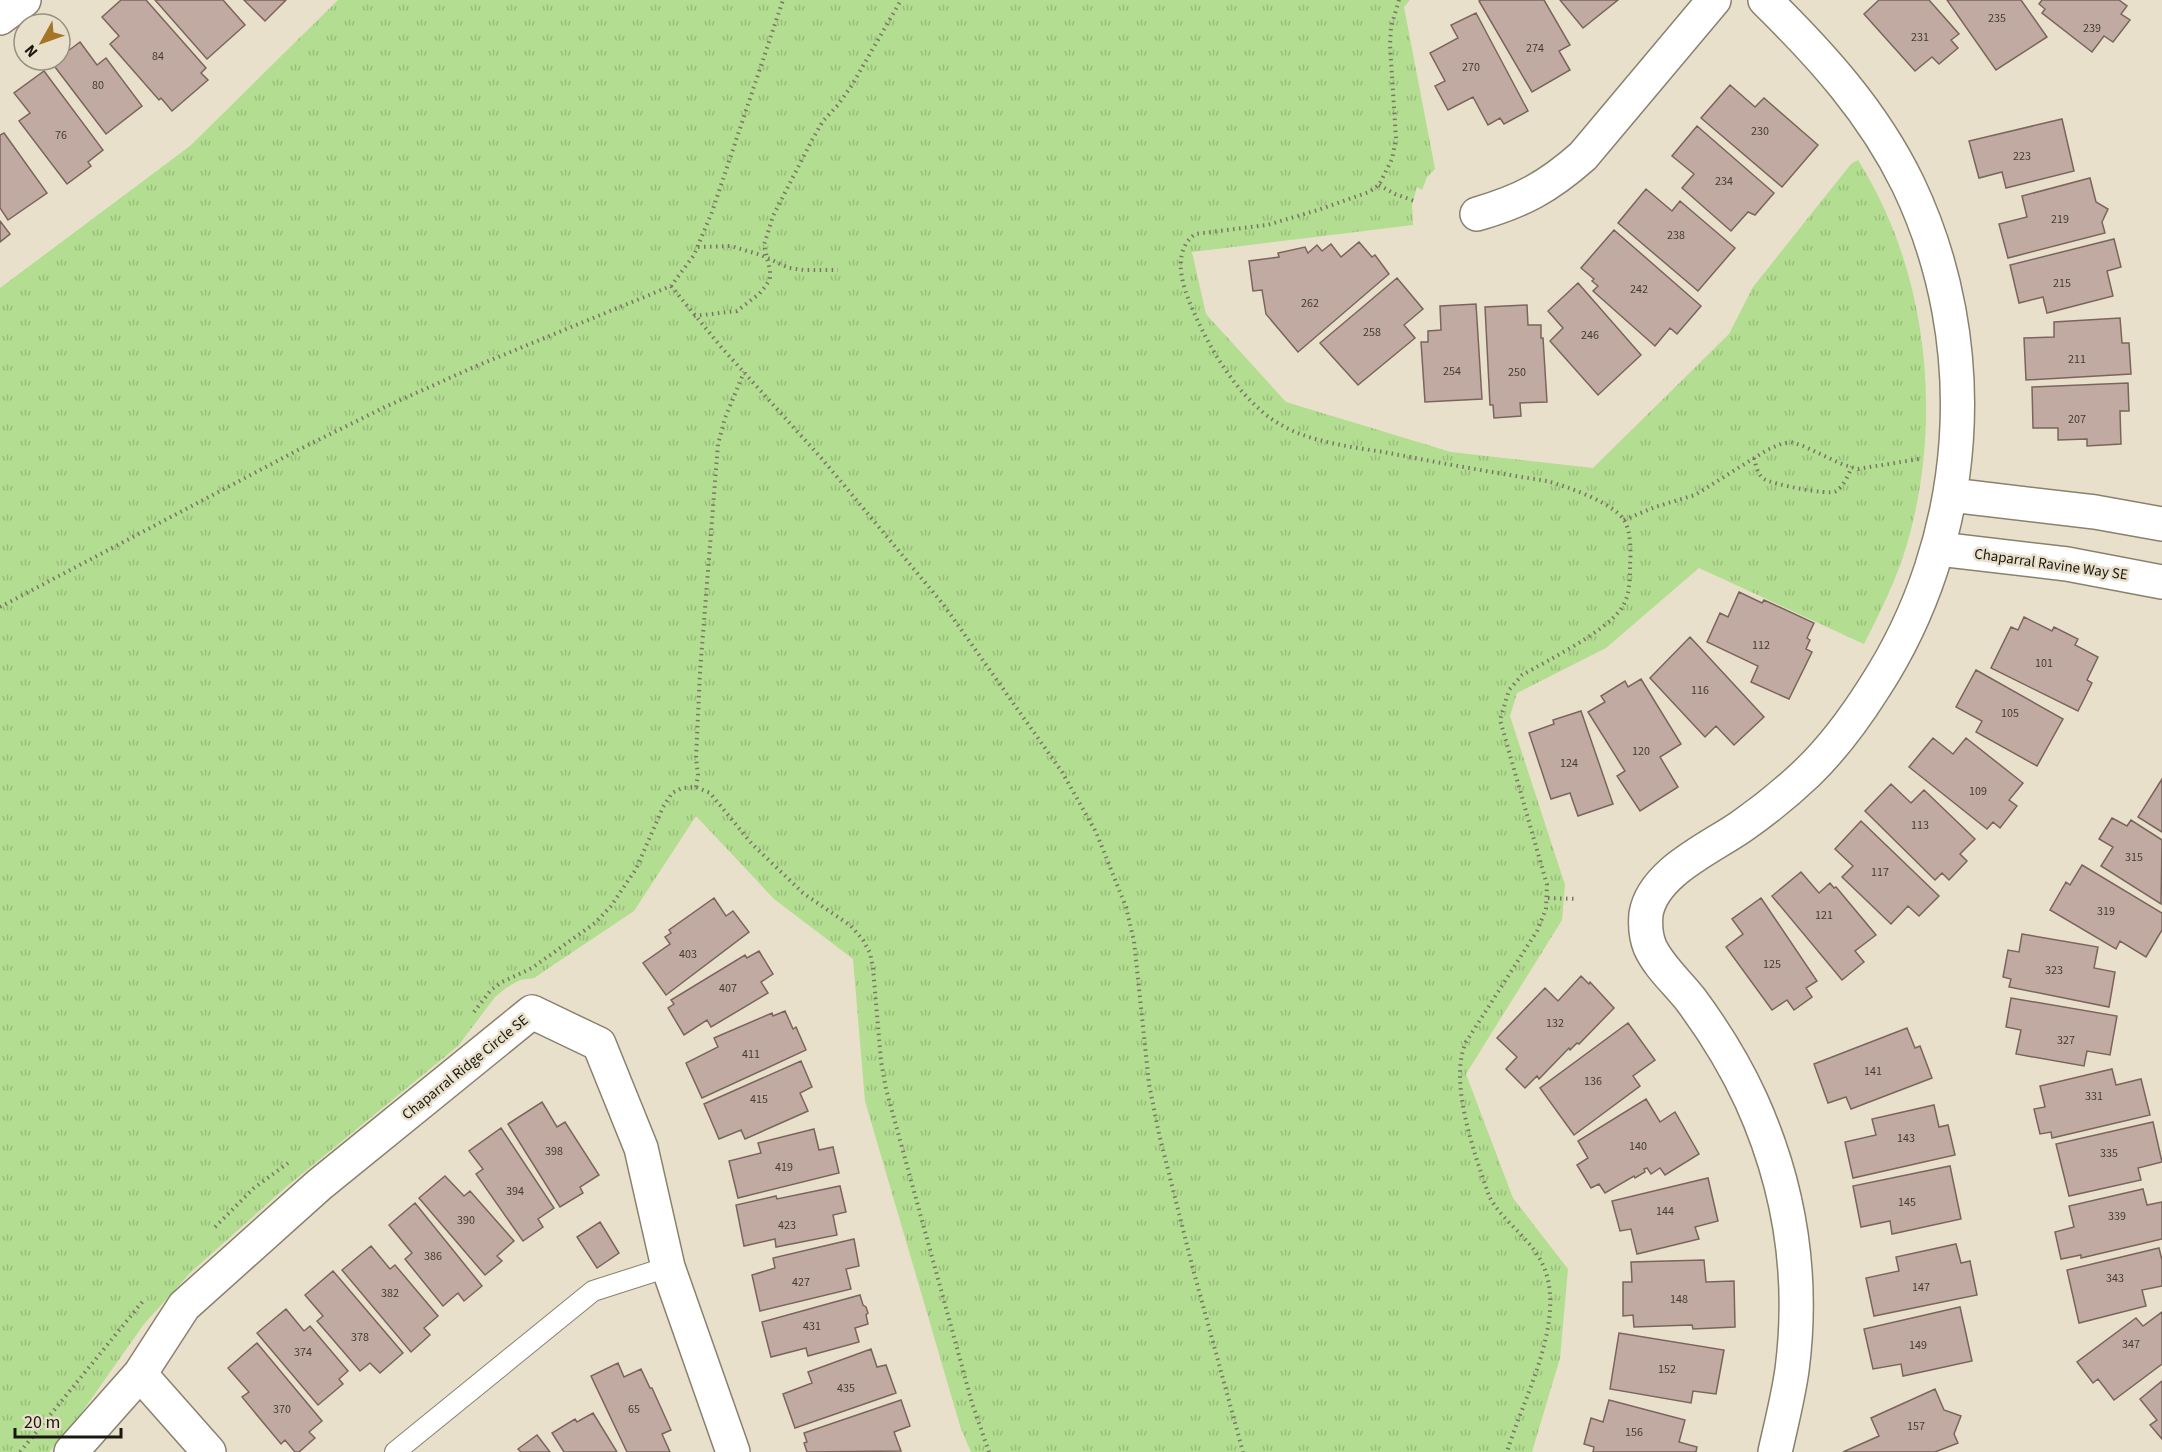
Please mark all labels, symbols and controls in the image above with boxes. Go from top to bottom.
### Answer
house number: 235 [1988,10,2006,27]
north arrow [12,12,72,72]
house number: 239 [2083,20,2101,37]
house number: 231 [1911,29,1929,46]
text: N [19,40,43,62]
house number: 274 [1526,40,1544,57]
house number: 84 [152,48,164,65]
house number: 270 [1462,59,1480,76]
house number: 80 [92,77,104,94]
house number: 230 [1751,123,1769,140]
house number: 76 [55,127,67,144]
house number: 223 [2013,148,2031,165]
house number: 234 [1715,173,1733,190]
house number: 219 [2051,211,2069,228]
house number: 238 [1667,227,1685,244]
house number: 215 [2053,275,2071,292]
house number: 242 [1630,281,1648,298]
house number: 262 [1301,295,1319,312]
house number: 258 [1363,324,1381,341]
house number: 246 [1581,327,1599,344]
house number: 211 [2068,351,2086,368]
house number: 254 [1443,363,1461,380]
house number: 250 [1508,364,1526,381]
house number: 207 [2068,411,2086,428]
street label: Chaparral Ravine Way SE [1973,543,2129,586]
house number: 112 [1752,637,1770,654]
house number: 101 [2035,655,2053,672]
house number: 116 [1691,682,1709,699]
house number: 105 [2001,705,2019,722]
house number: 120 [1632,743,1650,760]
house number: 124 [1560,755,1578,772]
house number: 109 [1969,783,1987,800]
house number: 113 [1911,817,1929,834]
house number: 315 [2125,849,2143,866]
house number: 117 [1871,864,1889,881]
house number: 319 [2097,903,2115,920]
house number: 121 [1815,907,1833,924]
house number: 403 [679,946,697,963]
house number: 125 [1763,956,1781,973]
house number: 323 [2045,962,2063,979]
house number: 407 [719,980,737,997]
street label: Chaparral Ridge Circle SE [398,1010,533,1125]
house number: 132 [1546,1015,1564,1032]
house number: 327 [2057,1032,2075,1049]
house number: 411 [742,1046,760,1063]
house number: 141 [1864,1063,1882,1080]
house number: 136 [1584,1073,1602,1090]
house number: 331 [2085,1088,2103,1105]
house number: 415 [750,1091,768,1108]
house number: 143 [1897,1130,1915,1147]
house number: 140 [1629,1138,1647,1155]
house number: 398 [545,1143,563,1160]
house number: 335 [2100,1145,2118,1162]
house number: 419 [775,1159,793,1176]
house number: 394 [506,1183,524,1200]
house number: 145 [1898,1194,1916,1211]
house number: 144 [1656,1203,1674,1220]
house number: 339 [2108,1208,2126,1225]
house number: 390 [457,1212,475,1229]
house number: 423 [778,1217,796,1234]
house number: 386 [424,1248,442,1265]
house number: 343 [2106,1270,2124,1287]
house number: 427 [792,1274,810,1291]
house number: 147 [1912,1279,1930,1296]
house number: 382 [381,1285,399,1302]
house number: 148 [1670,1291,1688,1308]
house number: 431 [803,1318,821,1335]
house number: 378 [351,1329,369,1346]
house number: 347 [2122,1336,2140,1353]
house number: 149 [1909,1337,1927,1354]
house number: 374 [294,1344,312,1361]
house number: 152 [1658,1361,1676,1378]
house number: 435 [837,1380,855,1397]
scale bar [15,1401,122,1439]
house number: 370 [273,1401,291,1418]
house number: 65 [628,1401,640,1418]
text: 20 m [24,1410,60,1435]
house number: 157 [1907,1418,1925,1435]
house number: 156 [1625,1424,1643,1441]

